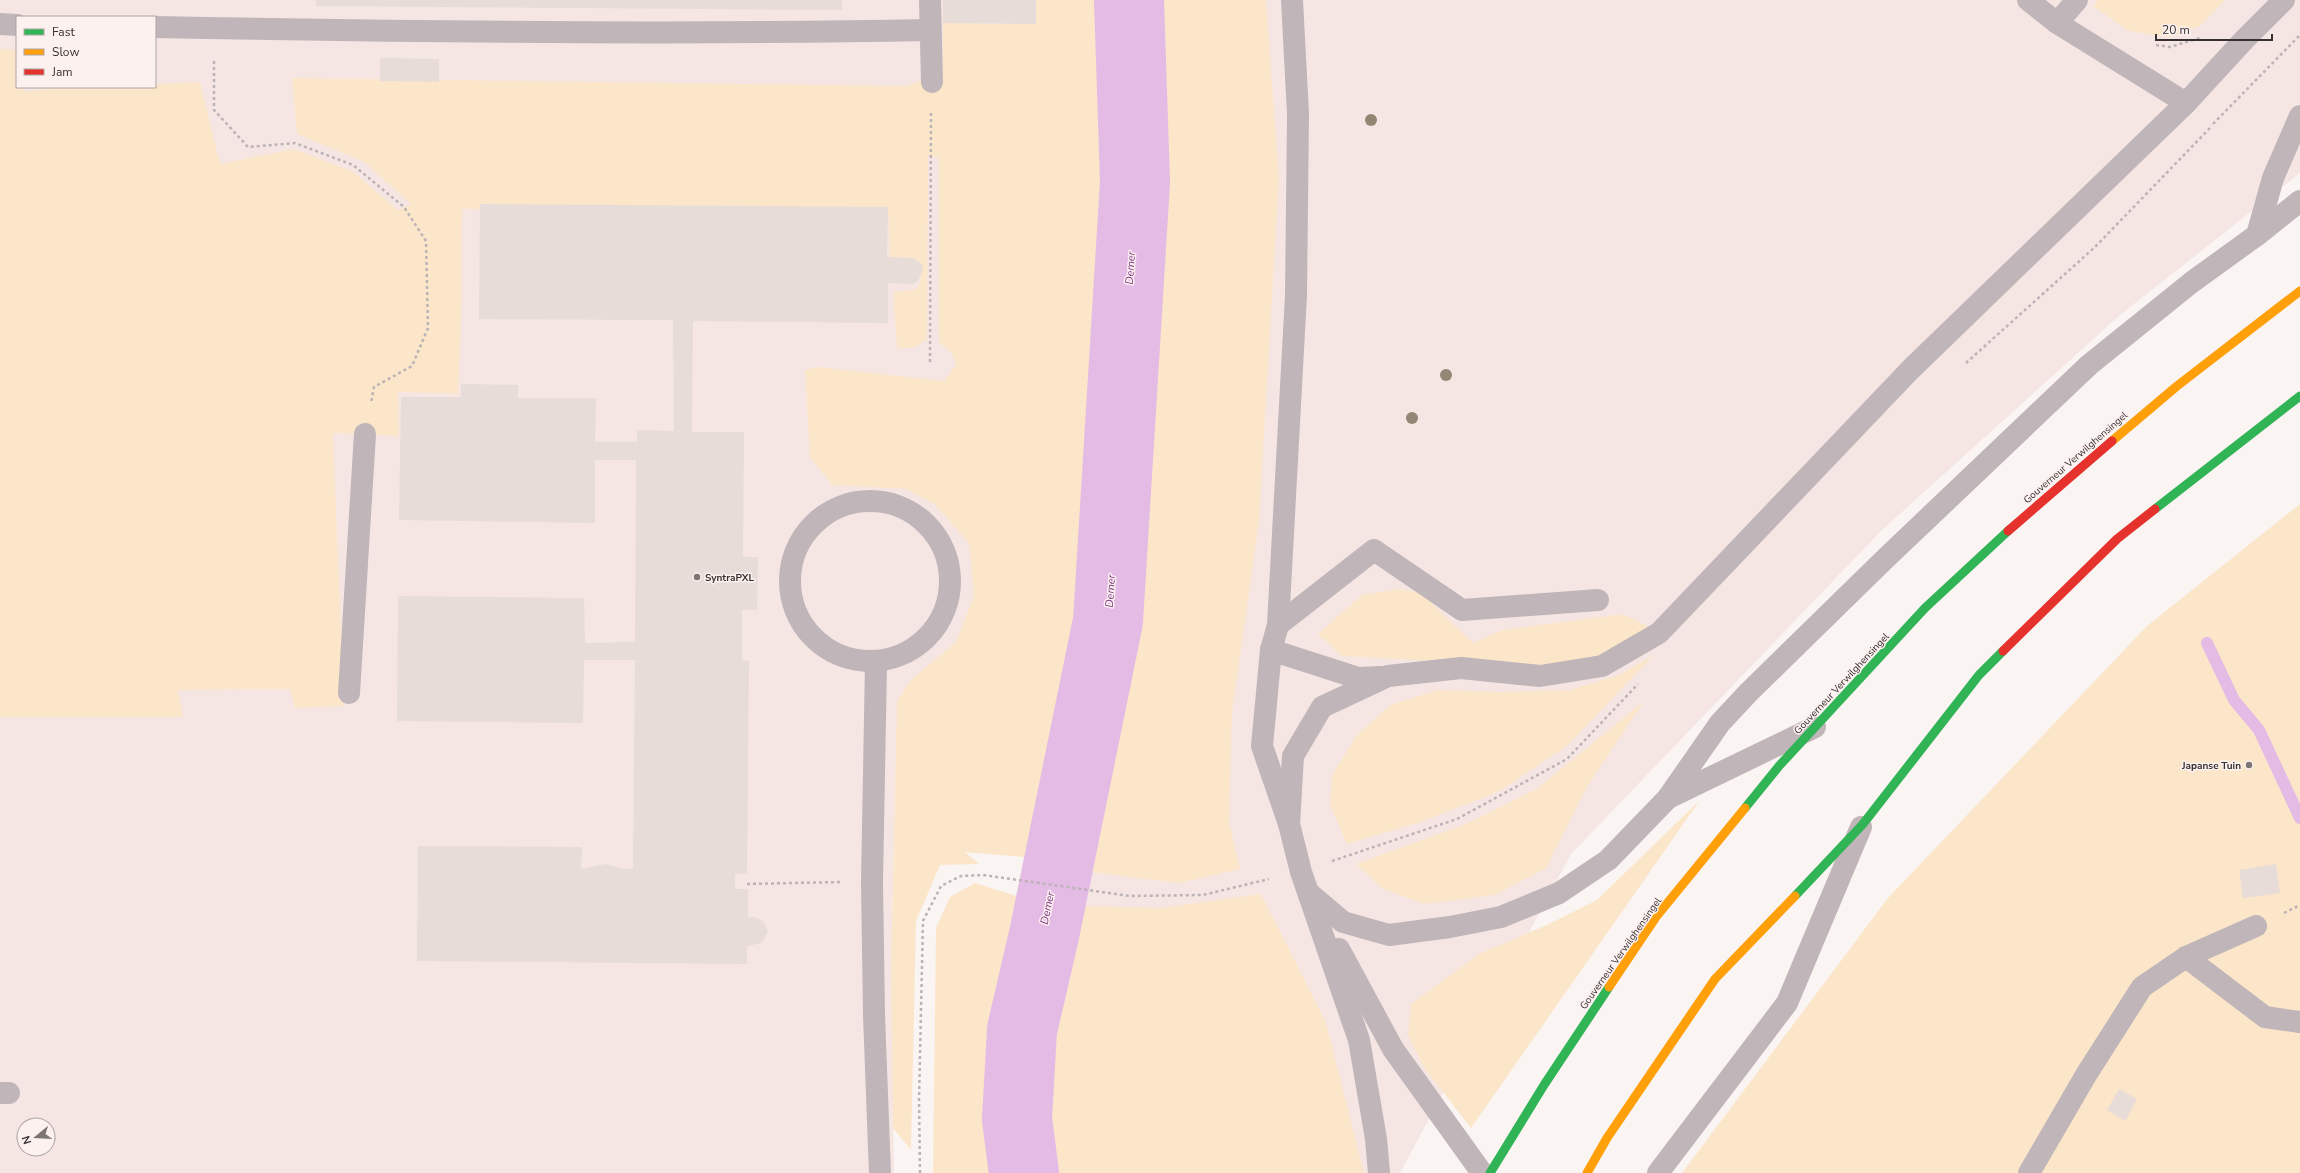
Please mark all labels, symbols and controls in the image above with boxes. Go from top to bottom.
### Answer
legend [16,16,156,88]
scale bar [2156,16,2272,42]
text: 20 m [2162,22,2190,38]
text: Fast [52,24,75,40]
text: Slow [52,44,80,60]
text: Jam [51,64,73,80]
water label: Demer [1122,250,1139,285]
street label: Gouverneur Verwilghensingel [2021,409,2131,507]
place label: SyntraPXL [705,571,754,585]
marker: SyntraPXL [692,572,702,582]
water label: Demer [1102,573,1119,608]
street label: Gouverneur Verwilghensingel [1791,630,1892,737]
place label: Japanse Tuin [2181,759,2241,773]
marker: Japanse Tuin [2244,760,2254,770]
water label: Demer [1037,889,1058,926]
street label: Gouverneur Verwilghensingel [1577,895,1665,1012]
north arrow [16,1117,56,1157]
text: N [19,1134,35,1146]

